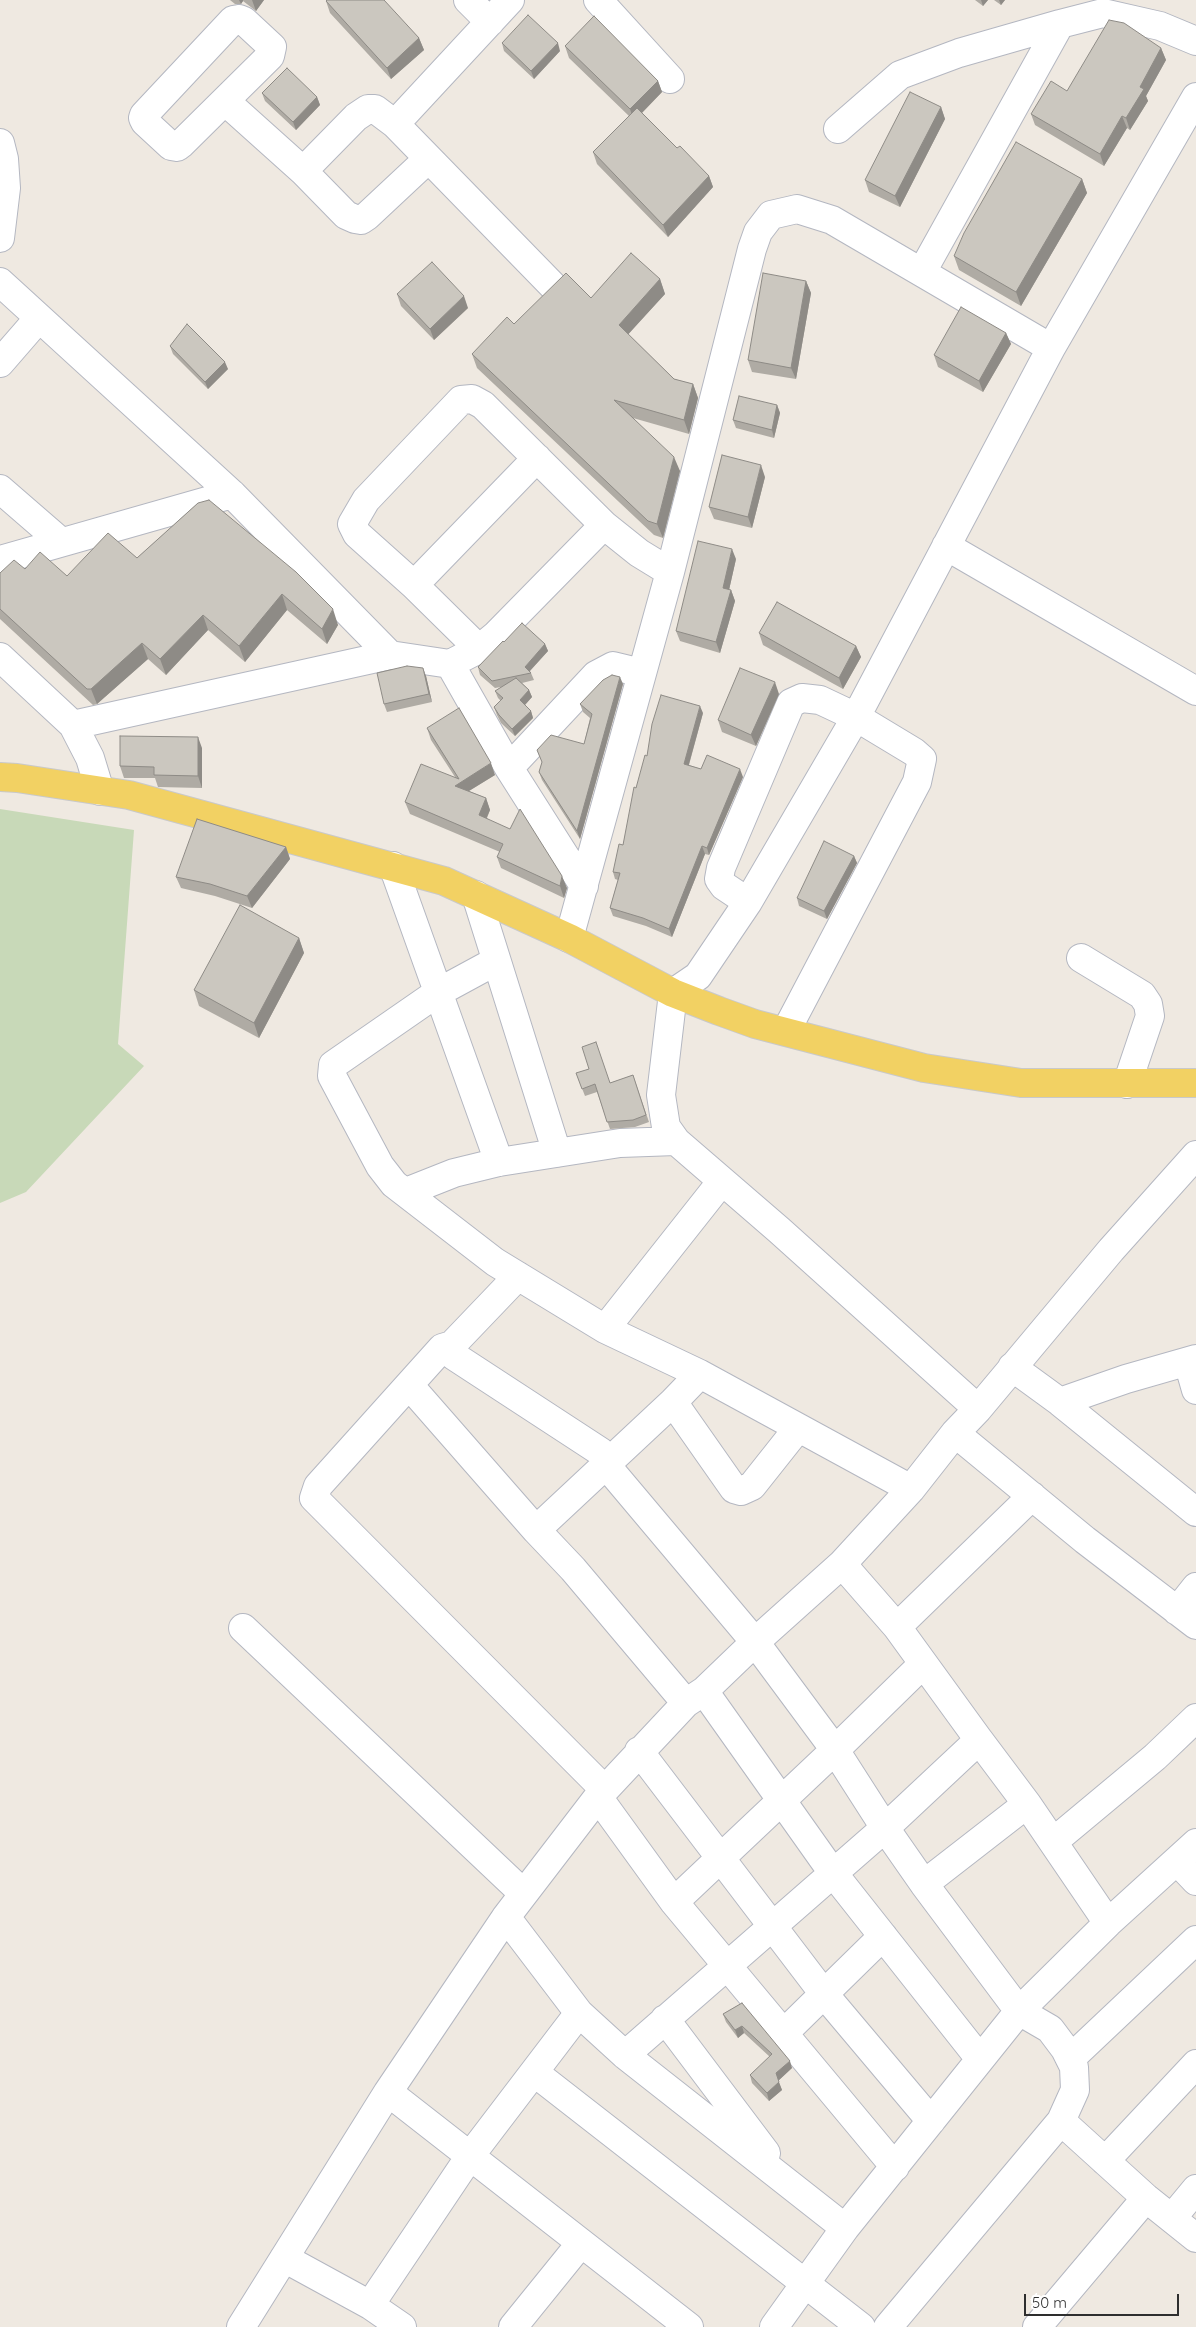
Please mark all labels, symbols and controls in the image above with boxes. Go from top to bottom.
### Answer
scale bar [1026,2284,1181,2316]
text: 50 m [1032,2293,1067,2312]

